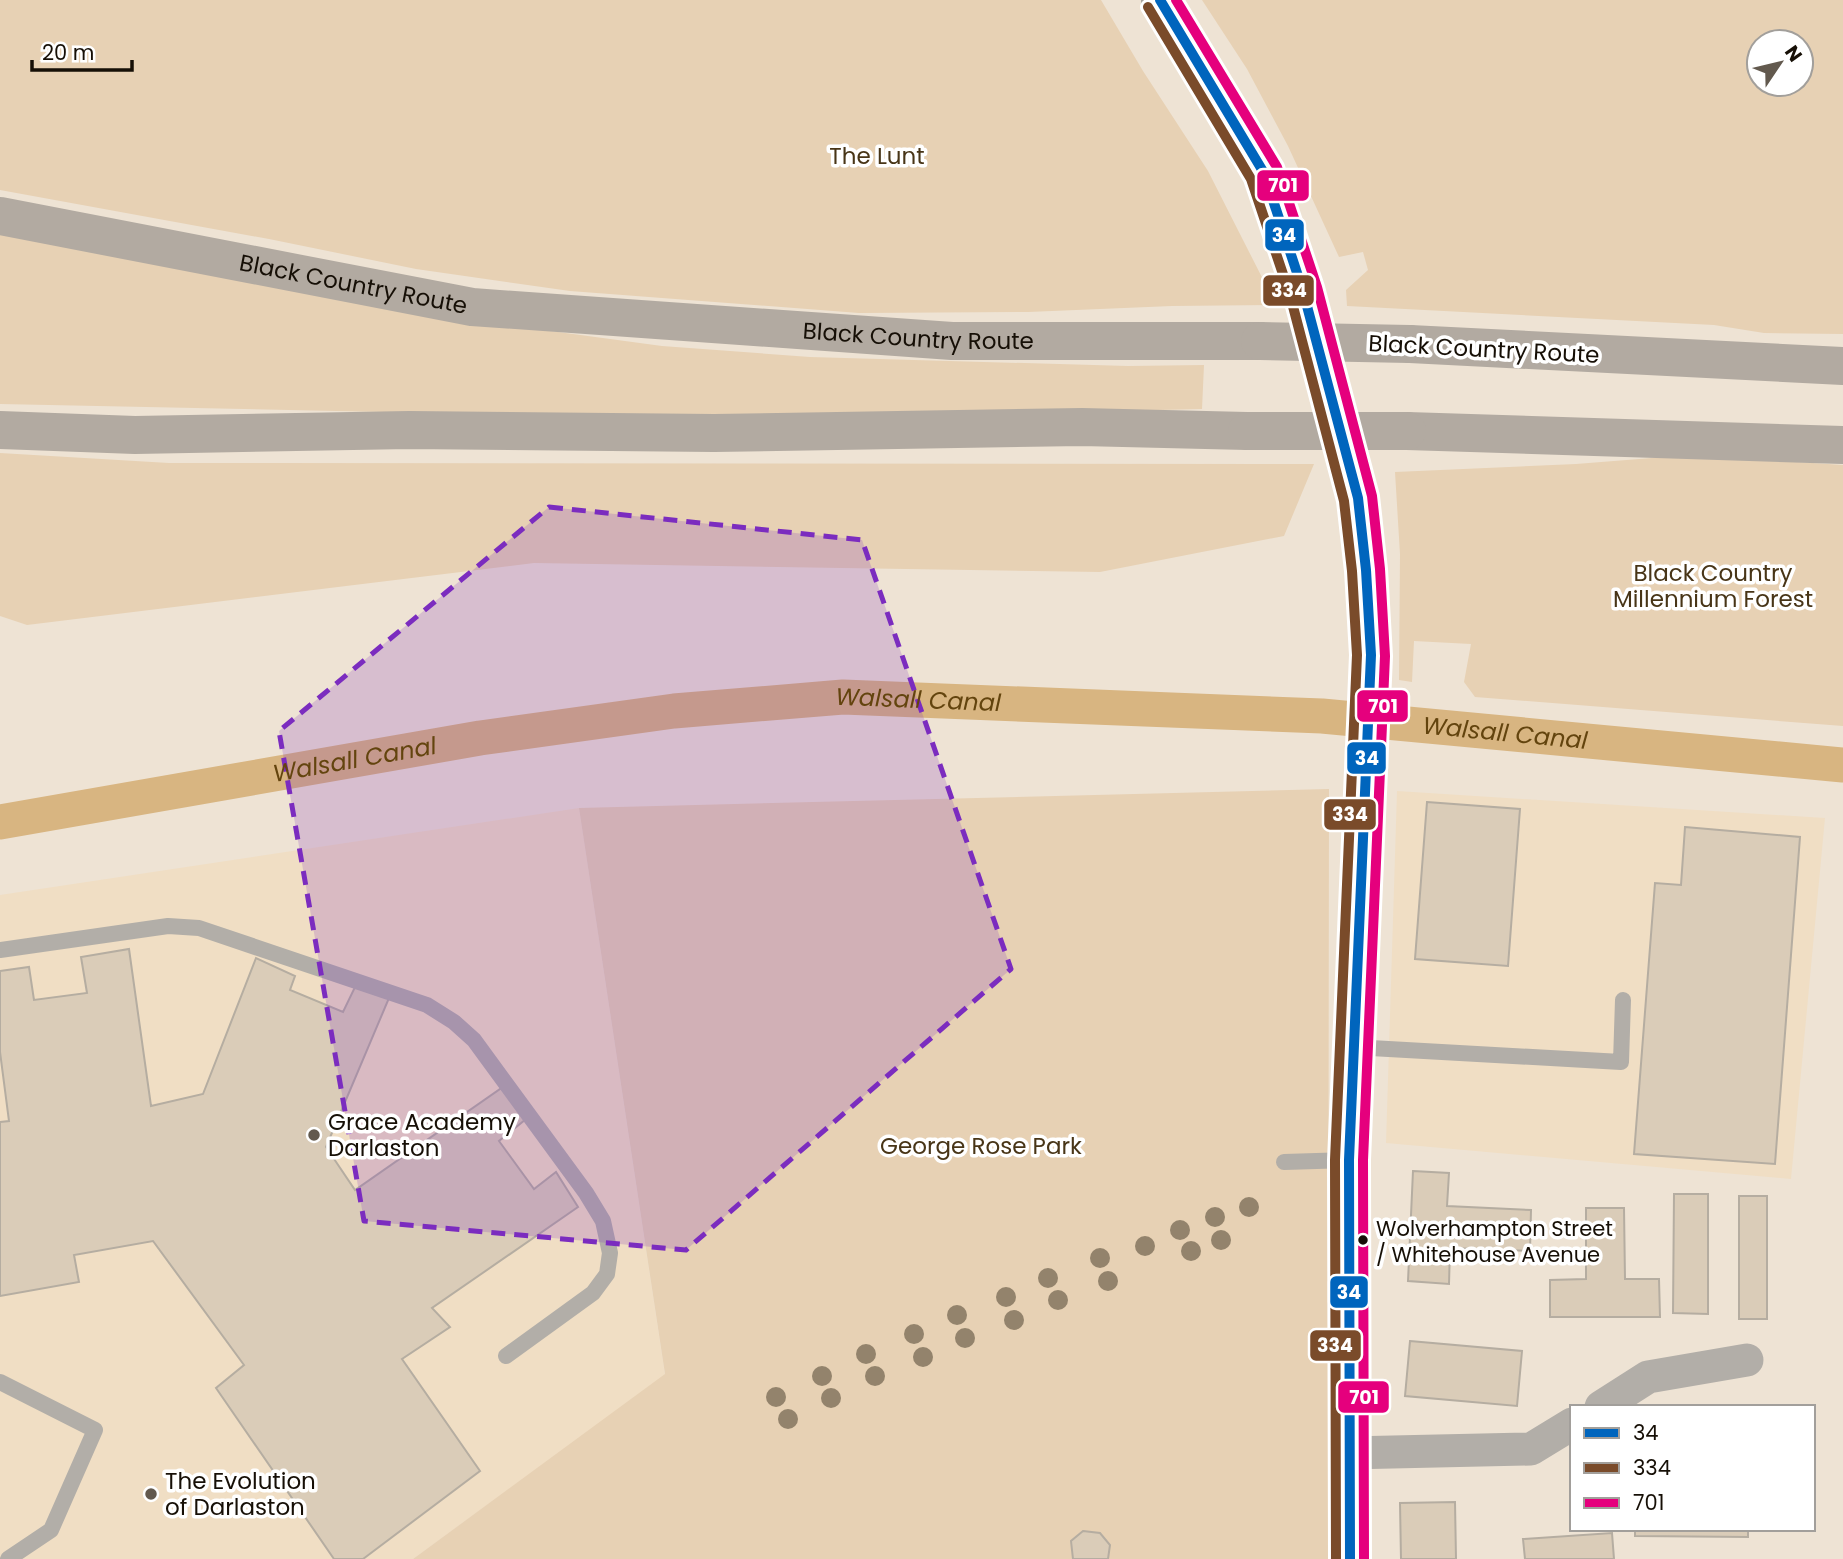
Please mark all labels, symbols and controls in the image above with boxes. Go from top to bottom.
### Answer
scale bar [32,28,131,72]
north arrow [1745,28,1815,98]
text: 20 m [42,38,95,67]
text: N [1778,40,1809,67]
park label: The Lunt [829,140,925,172]
line badge: 701 [1256,169,1310,202]
text: 701 [1268,172,1298,199]
line badge: 34 [1264,218,1305,252]
text: 34 [1272,222,1296,249]
street label: Black Country Route [237,247,470,322]
line badge: 334 [1262,274,1315,307]
text: 334 [1271,277,1307,304]
street label: Black Country Route [802,314,1034,357]
street label: Black Country Route [1368,327,1600,371]
park label: Black Country Millennium Forest [1613,557,1813,615]
water label: Walsall Canal [835,680,1002,719]
line badge: 701 [1356,689,1409,723]
text: 701 [1368,693,1398,720]
water label: Walsall Canal [1421,709,1589,757]
water label: Walsall Canal [270,729,439,790]
line badge: 34 [1346,741,1387,775]
text: 34 [1355,745,1379,772]
line badge: 334 [1323,798,1377,831]
text: 334 [1332,801,1368,828]
place label: Grace Academy Darlaston [328,1106,516,1164]
marker: Grace Academy Darlaston [306,1127,322,1143]
park label: George Rose Park [880,1130,1082,1162]
place label: Wolverhampton Street / Whitehouse Avenue [1376,1214,1613,1269]
marker: Wolverhampton Street / Whitehouse Avenue [1356,1233,1370,1247]
line badge: 34 [1329,1275,1369,1309]
text: 34 [1337,1279,1361,1306]
line badge: 334 [1309,1329,1362,1362]
text: 334 [1317,1332,1353,1359]
line badge: 701 [1337,1380,1390,1414]
text: 701 [1349,1384,1379,1411]
legend [1570,1405,1815,1531]
text: 34 [1633,1418,1659,1447]
text: 334 [1633,1453,1671,1482]
place label: The Evolution of Darlaston [165,1465,316,1523]
marker: The Evolution of Darlaston [143,1486,159,1502]
text: 701 [1633,1488,1664,1517]

